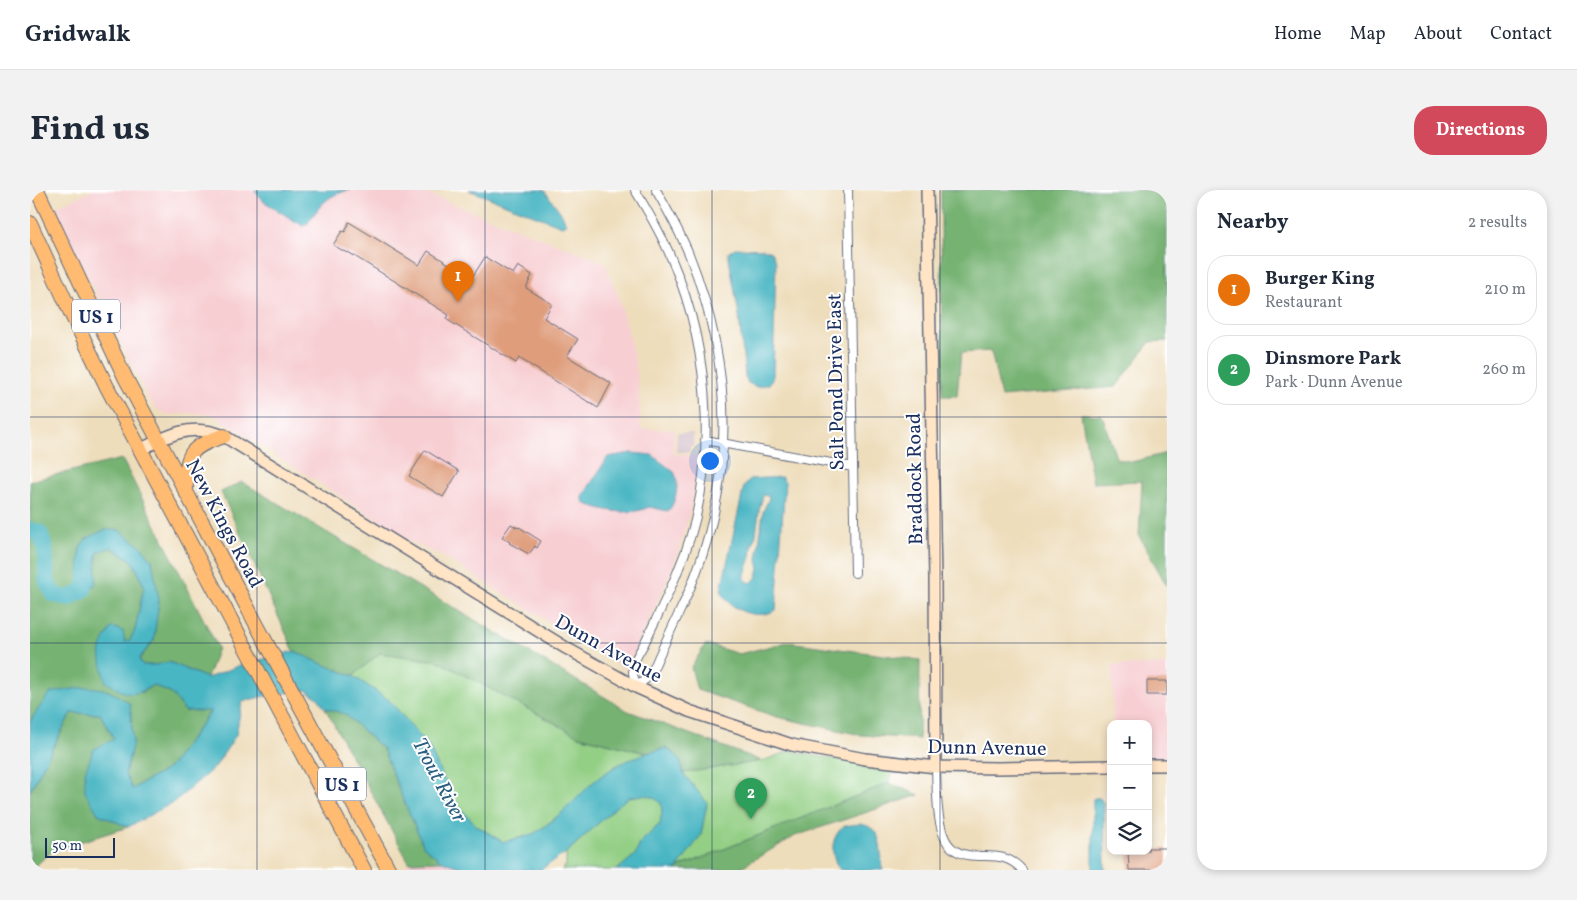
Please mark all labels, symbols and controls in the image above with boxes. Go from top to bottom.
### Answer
text: Gridwalk [25,18,131,52]
text: Home [1274,22,1322,47]
text: Map [1350,22,1386,47]
text: About [1414,22,1462,47]
text: Contact [1490,22,1552,47]
text: Find us [30,106,150,154]
button: Directions [1414,106,1547,155]
text: Nearby [1217,208,1288,237]
text: 2 results [1468,212,1527,234]
pin: 1 [442,261,474,302]
text: Burger King [1265,266,1375,292]
text: 1 [1231,279,1237,301]
text: 210 m [1484,279,1526,301]
text: Restaurant [1265,292,1343,314]
street label: Salt Pond Drive East [821,293,853,471]
road number: US 1 [72,300,120,332]
text: Dinsmore Park [1265,346,1401,372]
text: 2 [1230,359,1238,381]
text: 260 m [1482,359,1526,381]
text: Park · Dunn Avenue [1265,372,1403,394]
street label: Braddock Road [901,412,931,545]
your location [697,448,723,474]
street label: New Kings Road [177,454,269,593]
street label: Dunn Avenue [549,609,667,691]
map controls [1107,720,1152,855]
button: + [1107,720,1152,765]
water label: Trout River [404,733,473,828]
street label: Dunn Avenue [927,734,1047,764]
button: − [1107,765,1152,810]
road number: US 1 [318,768,366,800]
pin: 2 [735,778,767,819]
button: layers [1107,810,1152,855]
scale bar [45,835,115,858]
text: 50 m [52,837,82,856]

